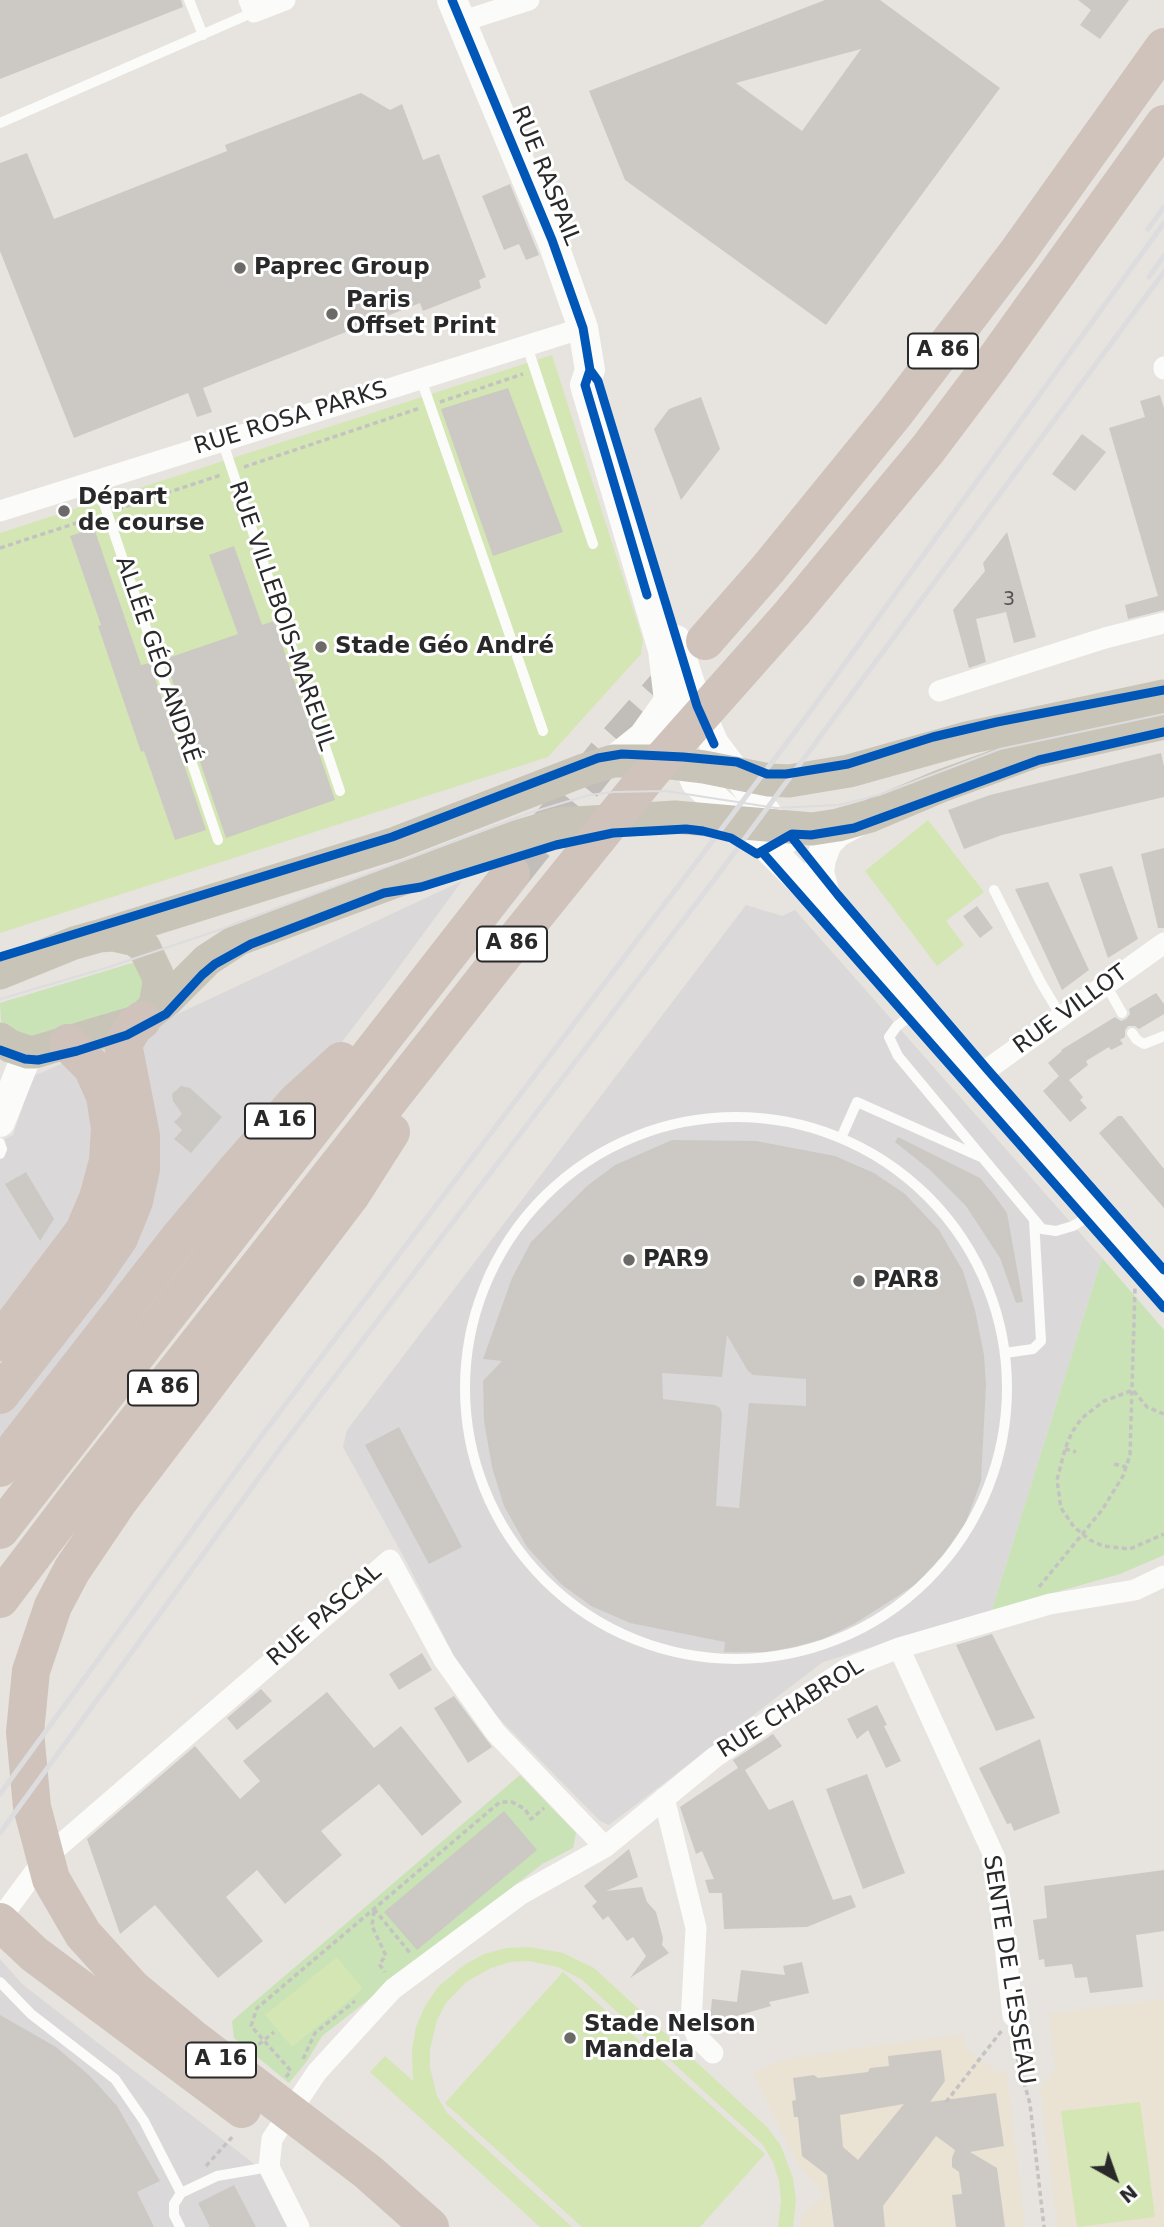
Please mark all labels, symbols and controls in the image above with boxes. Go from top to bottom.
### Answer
street label: RUE RASPAIL [505,102,585,250]
place label: Paprec Group [254,254,430,282]
marker: Paprec Group [232,260,248,276]
place label: Paris Offset Print [346,287,496,341]
marker: Paris Offset Print [324,306,340,322]
road number: A 86 [908,334,978,368]
street label: RUE ROSA PARKS [191,376,391,462]
street label: RUE VILLEBOIS-MAREUIL [222,478,340,754]
place label: Départ de course [78,484,205,538]
marker: Départ de course [56,503,72,519]
street label: ALLÉE GÉO ANDRÉ [109,553,205,767]
house number: 3 [1003,589,1015,611]
place label: Stade Géo André [335,633,554,661]
marker: Stade Géo André [313,639,329,655]
road number: A 86 [477,926,547,962]
street label: RUE VILLOT [1009,959,1133,1061]
road number: A 16 [245,1104,315,1138]
place label: PAR9 [643,1246,709,1274]
marker: PAR9 [621,1252,637,1268]
place label: PAR8 [873,1267,939,1295]
marker: PAR8 [851,1273,867,1289]
road number: A 86 [128,1370,198,1406]
street label: RUE PASCAL [262,1559,388,1673]
street label: RUE CHABROL [713,1653,869,1765]
street label: SENTE DE L'ESSEAU [976,1853,1040,2087]
place label: Stade Nelson Mandela [584,2011,756,2065]
marker: Stade Nelson Mandela [562,2030,578,2046]
road number: A 16 [186,2042,256,2078]
north arrow [1080,2143,1150,2213]
text: N [1115,2181,1142,2208]

